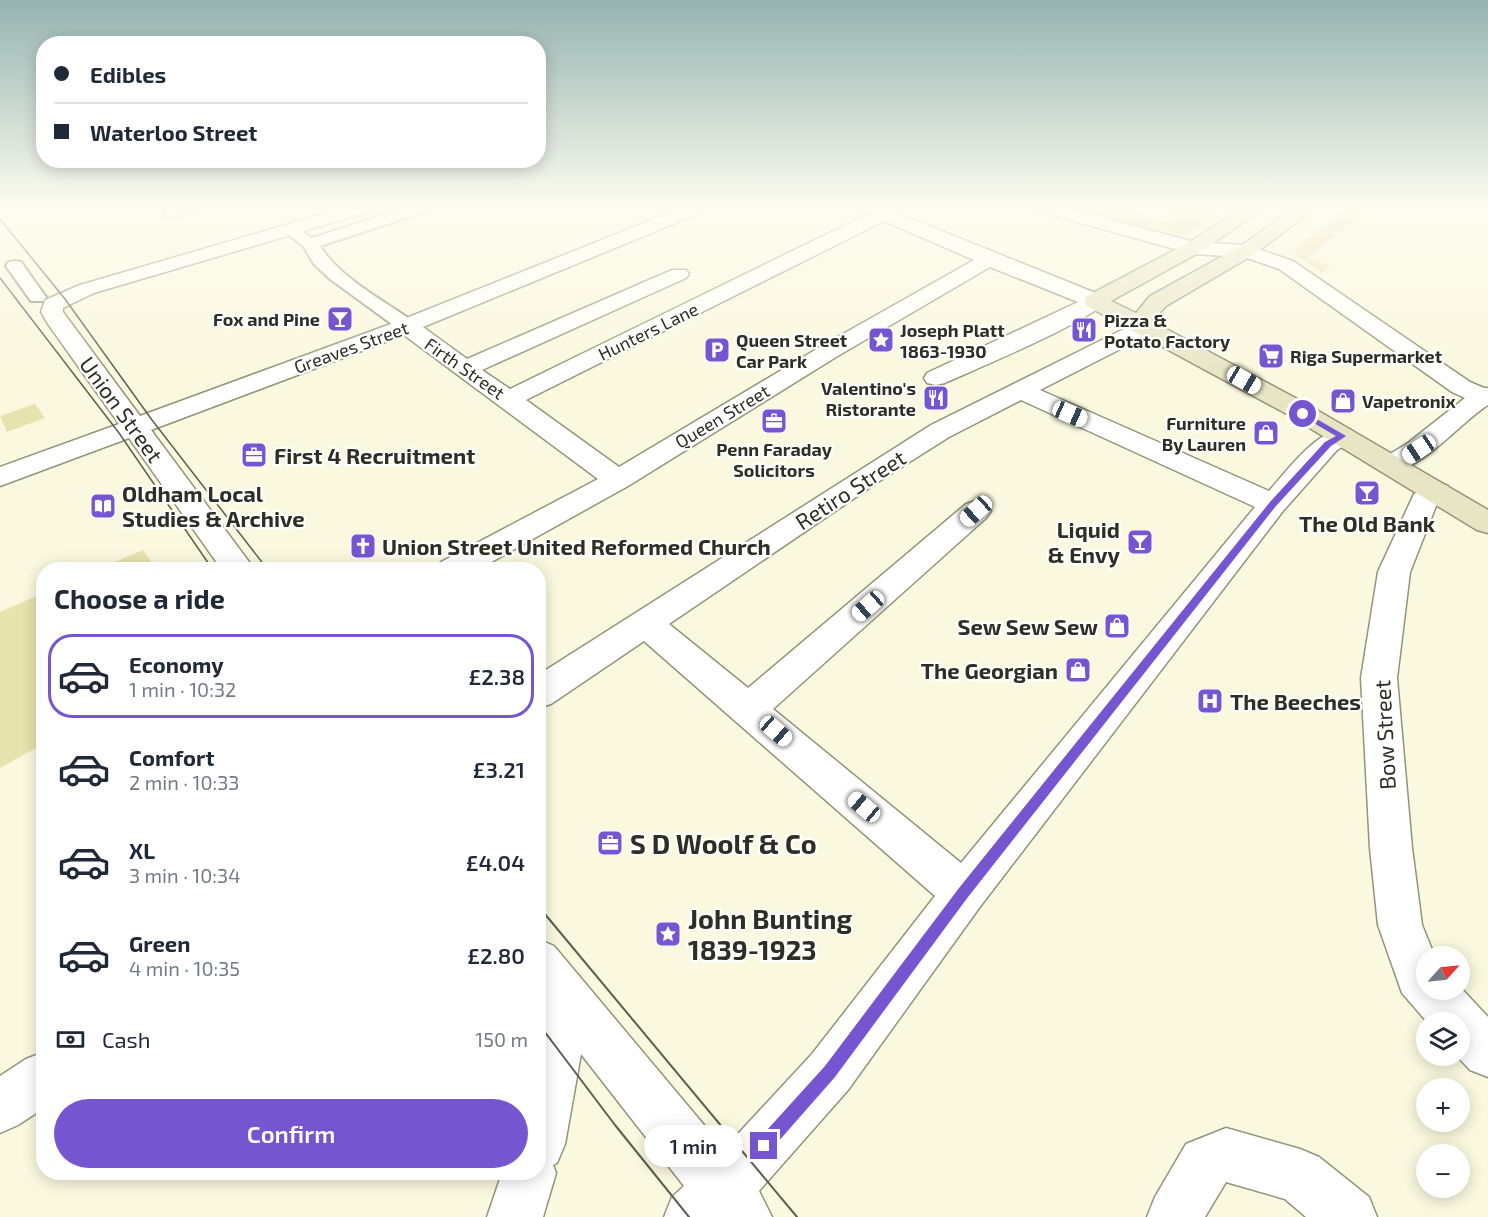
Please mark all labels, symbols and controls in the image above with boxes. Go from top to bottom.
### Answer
text: Edibles [90,61,166,87]
text: Waterloo Street [90,119,257,145]
street label: Hunters Lane [594,297,702,365]
bar icon: Fox and Pine [325,304,355,334]
place label: Fox and Pine [213,308,320,330]
place label: Pizza & Potato Factory [1104,309,1231,352]
restaurant icon: Pizza & Potato Factory [1069,315,1099,345]
street label: Greaves Street [291,316,411,378]
place label: Joseph Platt 1863-1930 [900,319,1005,362]
place icon: Joseph Platt 1863-1930 [866,325,896,355]
place label: Queen Street Car Park [736,329,848,372]
street label: Firth Street [421,332,509,404]
parking icon: Queen Street Car Park [702,335,732,365]
supermarket icon: Riga Supermarket [1256,341,1286,371]
place label: Riga Supermarket [1290,345,1443,367]
street label: Union Street [75,351,169,467]
car [1224,363,1264,397]
place label: Valentino's Ristorante [821,377,916,420]
street label: Queen Street [671,379,773,453]
restaurant icon: Valentino's Ristorante [921,383,951,413]
shop icon: Vapetronix [1328,386,1358,416]
place label: Vapetronix [1362,390,1457,412]
car [1050,398,1090,430]
route start [1289,400,1316,427]
office icon: Penn Faraday Solicitors [759,406,789,436]
place label: Furniture By Lauren [1162,412,1246,455]
shop icon: Furniture By Lauren [1251,418,1281,448]
car [1399,431,1439,467]
place label: Penn Faraday Solicitors [716,438,833,481]
office icon: First 4 Recruitment [239,440,269,470]
place label: First 4 Recruitment [274,442,475,468]
street label: Retiro Street [790,444,910,534]
bar icon: The Old Bank [1352,478,1382,508]
place label: Oldham Local Studies & Archive [122,480,305,531]
library icon: Oldham Local Studies & Archive [88,491,118,521]
car [957,492,995,530]
place label: The Old Bank [1299,510,1436,536]
place label: Liquid & Envy [1048,516,1121,568]
bar icon: Liquid & Envy [1125,527,1155,557]
church icon: Union Street United Reformed Church [348,531,378,561]
place label: Union Street United Reformed Church [382,533,771,559]
text: Choose a ride [54,582,225,614]
car [849,587,887,625]
shop icon: Sew Sew Sew [1102,611,1132,641]
place label: Sew Sew Sew [957,613,1098,639]
icon: car [57,649,111,703]
text: Economy [129,651,224,677]
shop icon: The Georgian [1063,655,1093,685]
place label: The Georgian [921,657,1058,683]
text: £2.38 [469,663,525,689]
text: 1 min · 10:32 [129,677,236,701]
street label: Bow Street [1368,679,1400,791]
hospital icon: The Beeches [1195,686,1225,716]
place label: The Beeches [1230,688,1361,714]
car [757,712,795,750]
icon: car [57,742,111,796]
text: Comfort [129,744,214,770]
text: £3.21 [473,756,525,782]
text: 2 min · 10:33 [129,770,239,794]
car [844,789,884,825]
place label: S D Woolf & Co [630,827,817,859]
office icon: S D Woolf & Co [595,828,625,858]
icon: car [57,835,111,889]
text: XL [129,837,155,863]
text: £4.04 [466,849,525,875]
text: 3 min · 10:34 [129,863,240,887]
place label: John Bunting 1839-1923 [688,902,853,965]
place icon: John Bunting 1839-1923 [653,919,683,949]
icon: car [57,928,111,982]
text: Green [129,930,191,956]
text: £2.80 [467,942,525,968]
north arrow [1416,946,1470,1000]
map controls [1416,946,1470,1198]
text: 4 min · 10:35 [129,956,240,980]
button: layers [1416,1012,1470,1066]
icon: cash [54,1023,87,1056]
text: Cash [102,1026,151,1052]
text: 150 m [475,1027,528,1051]
button: + [1416,1078,1470,1132]
button: Confirm [54,1099,528,1168]
callout: 1 min [644,1125,743,1167]
route end [750,1132,777,1159]
text: 1 min [670,1134,717,1158]
button: − [1416,1144,1470,1198]

